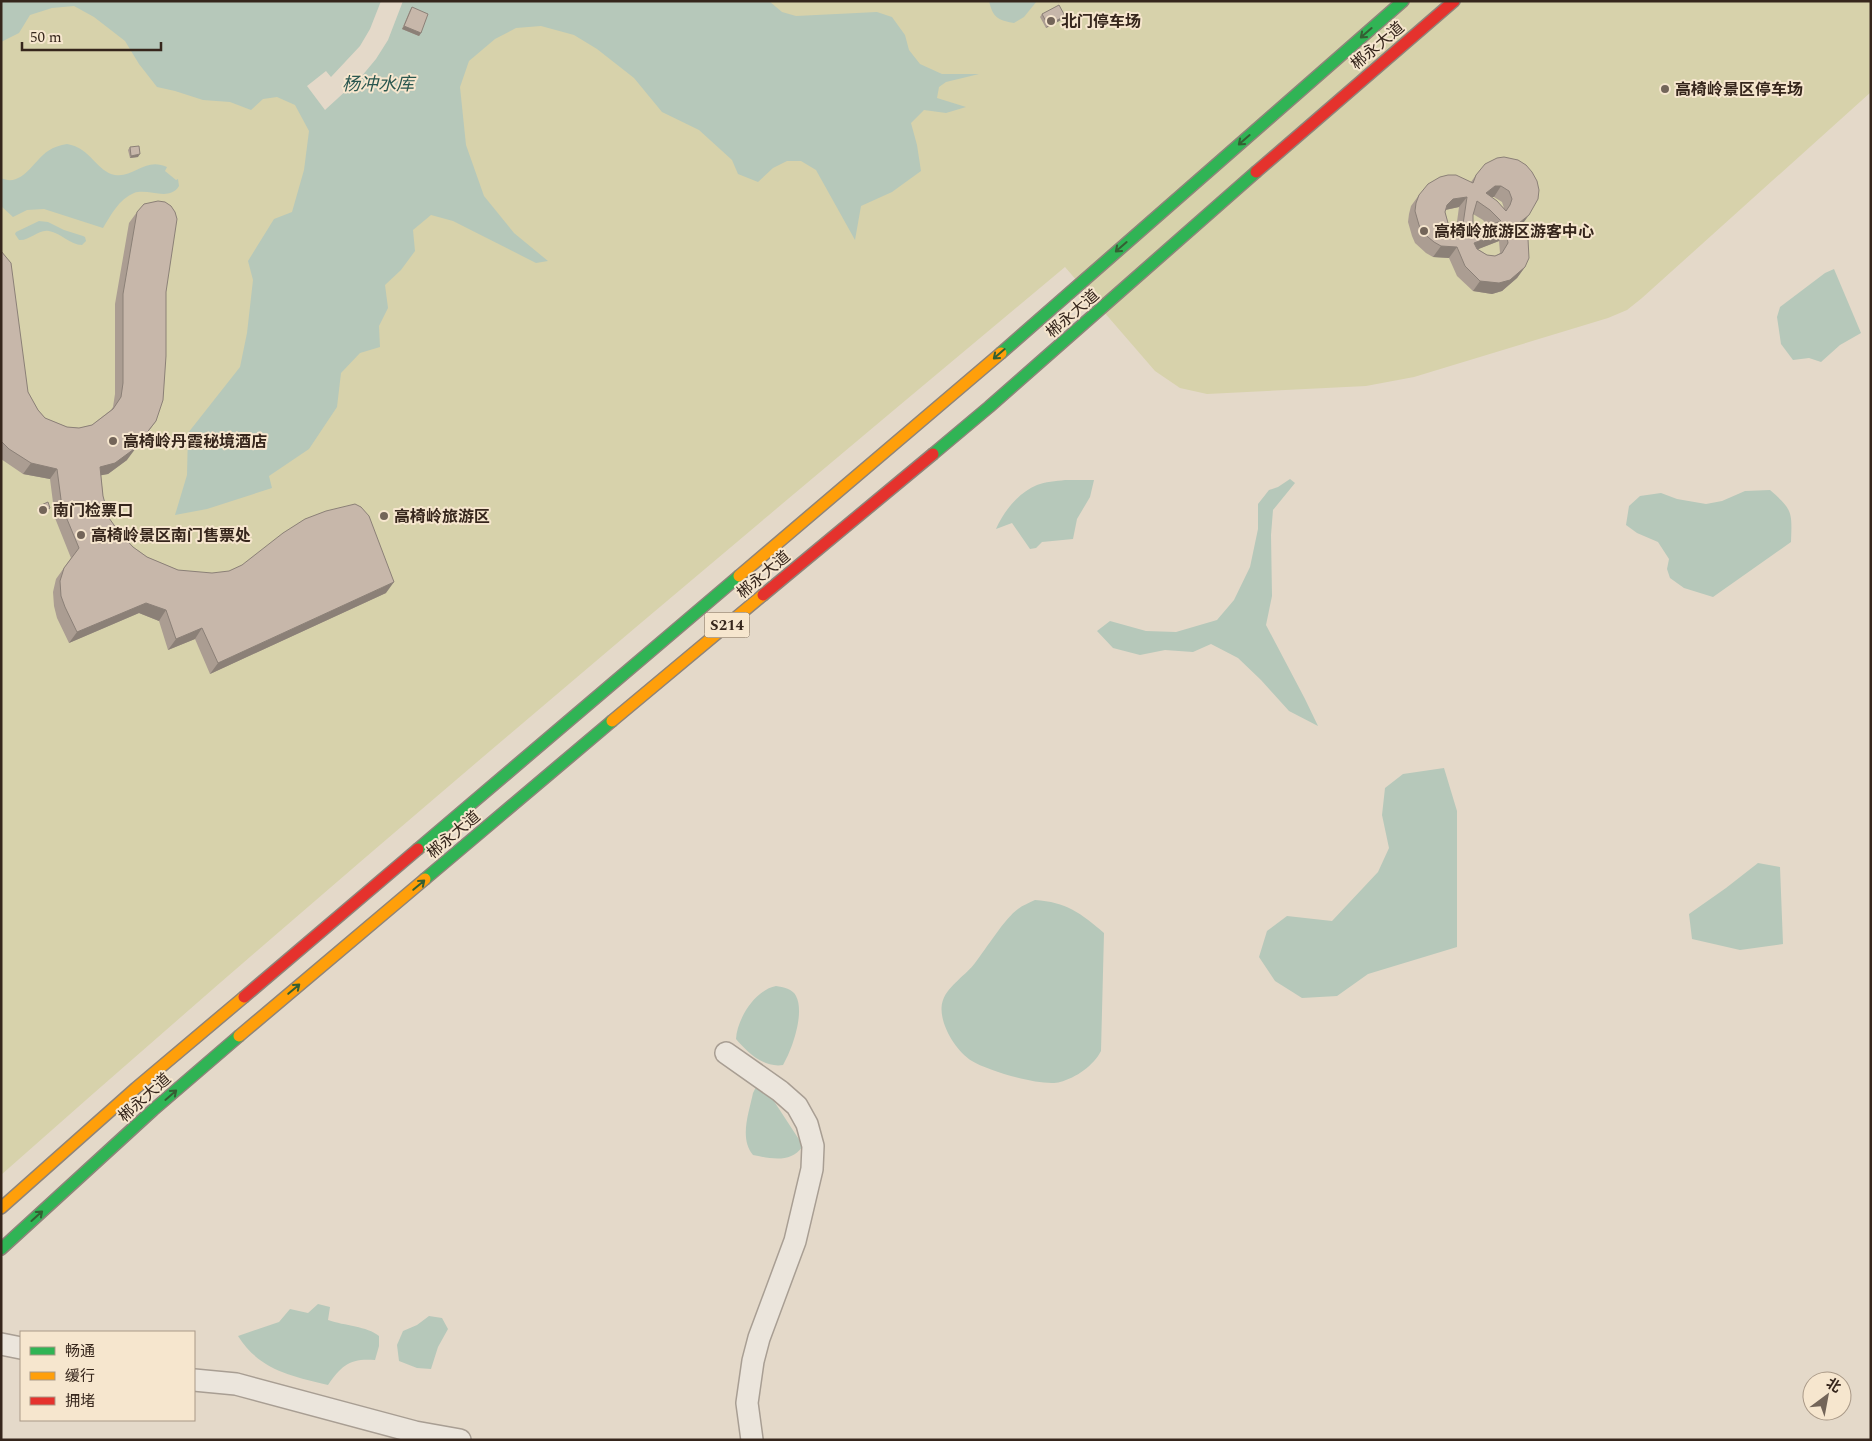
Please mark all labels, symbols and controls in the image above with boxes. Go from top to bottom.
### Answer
place label: 北门停车场 [1061,10,1141,34]
marker: 北门停车场 [1045,15,1057,27]
street label: 郴永大道 [1345,16,1410,76]
scale bar [22,20,161,52]
text: 50 m [30,26,62,49]
one-way arrow [1360,28,1373,39]
water label: 杨冲水库 [342,71,417,98]
place label: 高椅岭景区停车场 [1675,78,1803,102]
marker: 高椅岭景区停车场 [1659,83,1671,95]
one-way arrow [1237,135,1250,146]
place label: 高椅岭旅游区游客中心 [1434,220,1594,244]
marker: 高椅岭旅游区游客中心 [1418,225,1430,237]
one-way arrow [1115,242,1128,253]
street label: 郴永大道 [1041,284,1105,344]
one-way arrow [993,349,1006,360]
place label: 高椅岭丹霞秘境酒店 [123,430,267,454]
marker: 高椅岭丹霞秘境酒店 [107,435,119,447]
place label: 南门检票口 [53,499,133,523]
marker: 南门检票口 [37,504,49,516]
place label: 高椅岭旅游区 [394,505,490,529]
marker: 高椅岭旅游区 [378,510,390,522]
place label: 高椅岭景区南门售票处 [91,524,251,548]
marker: 高椅岭景区南门售票处 [75,529,87,541]
street label: 郴永大道 [731,545,796,605]
road number: S214 [704,612,750,638]
street label: 郴永大道 [421,805,486,865]
one-way arrow [412,879,425,890]
one-way arrow [288,984,301,995]
street label: 郴永大道 [113,1067,176,1128]
one-way arrow [164,1089,177,1101]
one-way arrow [31,1210,44,1222]
legend [20,1331,195,1421]
text: 畅通 [65,1340,95,1363]
text: 缓行 [65,1365,95,1388]
north arrow [1802,1371,1852,1421]
text: 北 [1822,1373,1845,1398]
text: 拥堵 [65,1390,95,1413]

